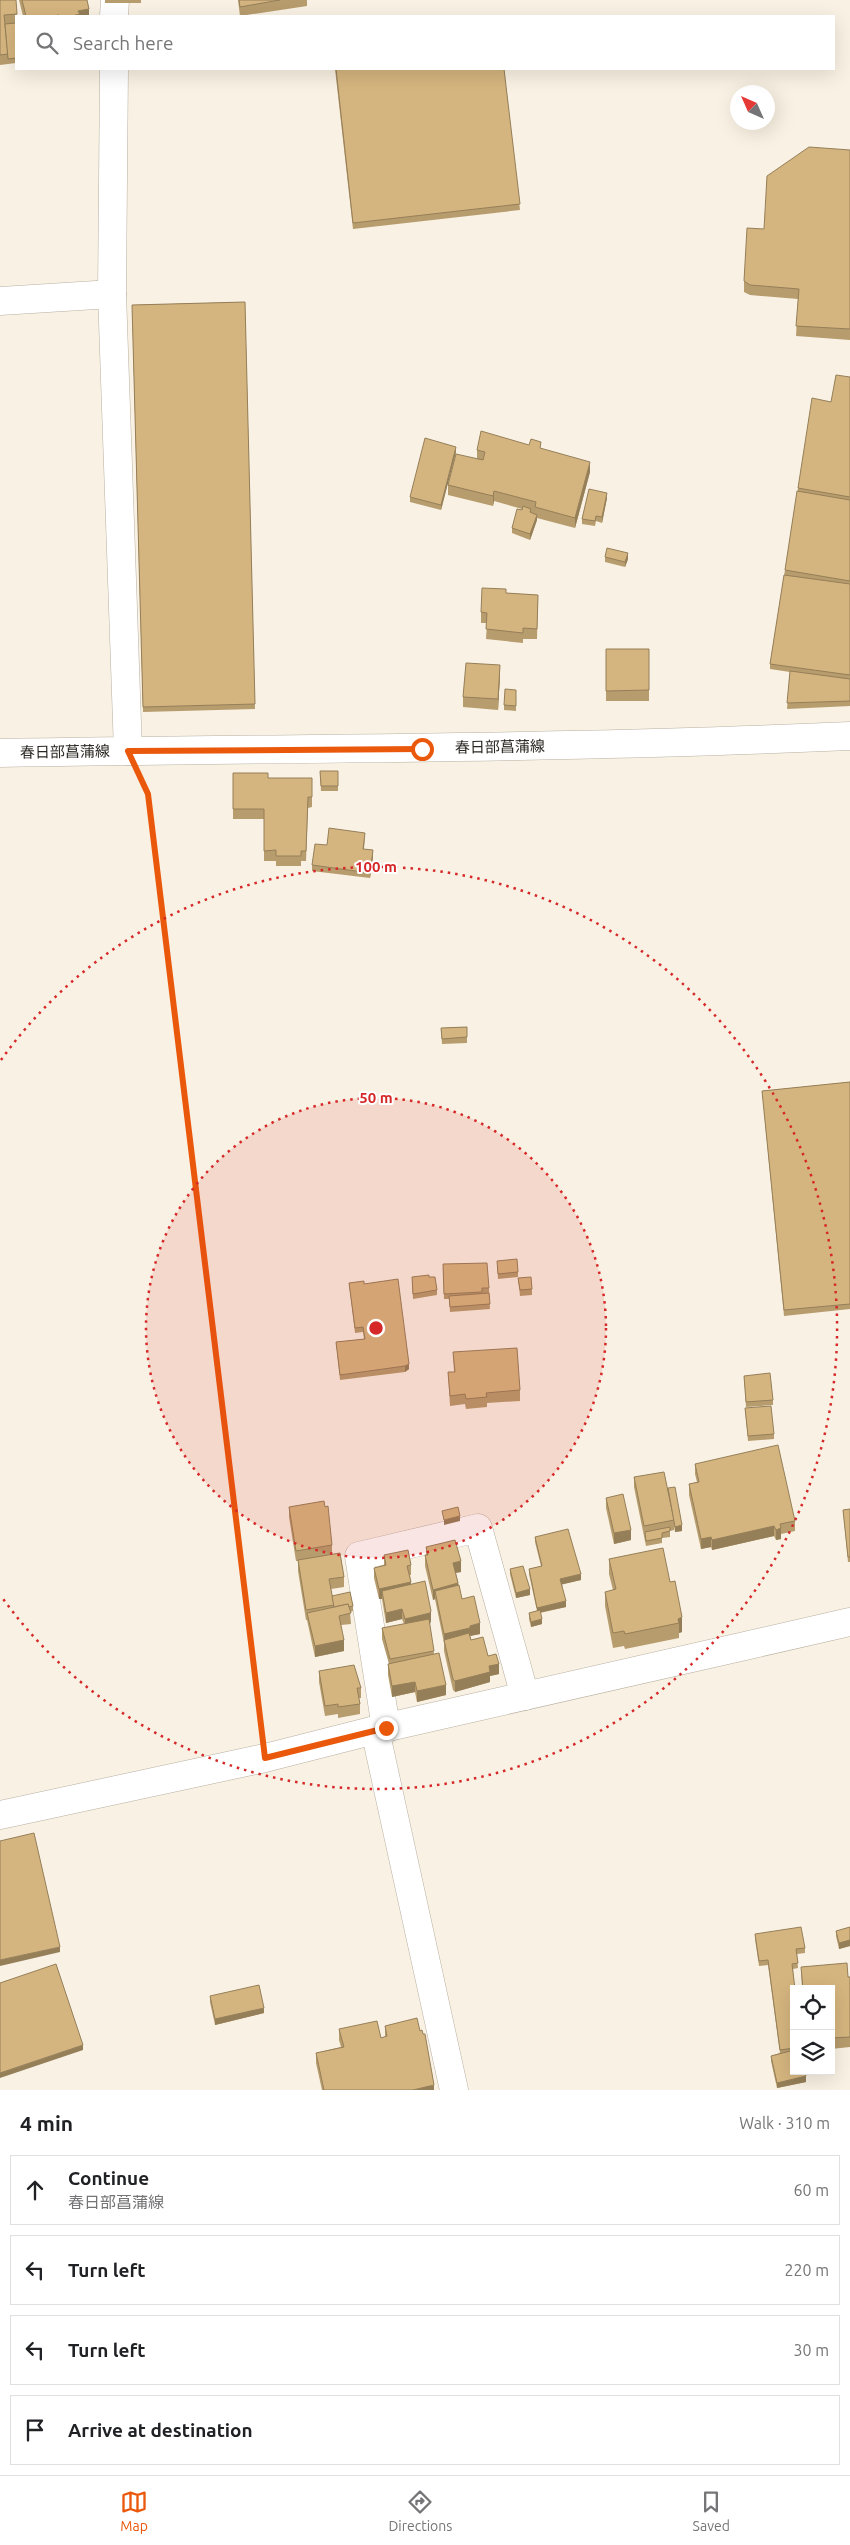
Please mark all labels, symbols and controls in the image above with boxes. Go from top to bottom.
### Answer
search box [15,15,835,70]
icon: search [33,29,61,57]
text: Search here [73,32,173,54]
north arrow [730,85,775,130]
street label: 春日部菖蒲線 [455,737,545,756]
route start [411,738,434,761]
street label: 春日部菖蒲線 [20,742,110,761]
text: 100 m [355,858,397,875]
text: 50 m [359,1089,393,1106]
centre of rings [367,1319,385,1337]
route end [375,1717,398,1740]
map controls [790,1985,835,2075]
button: locate [790,1985,835,2030]
button: layers [790,2030,835,2075]
text: 4 min [20,2111,73,2135]
text: Walk · 310 m [739,2114,830,2132]
text: Continue [68,2167,149,2189]
icon: ahead [21,2176,49,2204]
text: 60 m [793,2181,829,2199]
text: 春日部菖蒲線 [68,2193,164,2211]
icon: left [21,2256,49,2284]
text: Turn left [68,2259,146,2281]
text: 220 m [784,2261,829,2279]
icon: left [21,2336,49,2364]
text: Turn left [68,2339,146,2361]
text: 30 m [793,2341,829,2359]
icon: arrive [21,2416,49,2444]
text: Arrive at destination [68,2419,253,2441]
tab: Map [120,2488,148,2534]
tab: Directions [388,2488,452,2534]
tab: Saved [693,2488,730,2534]

